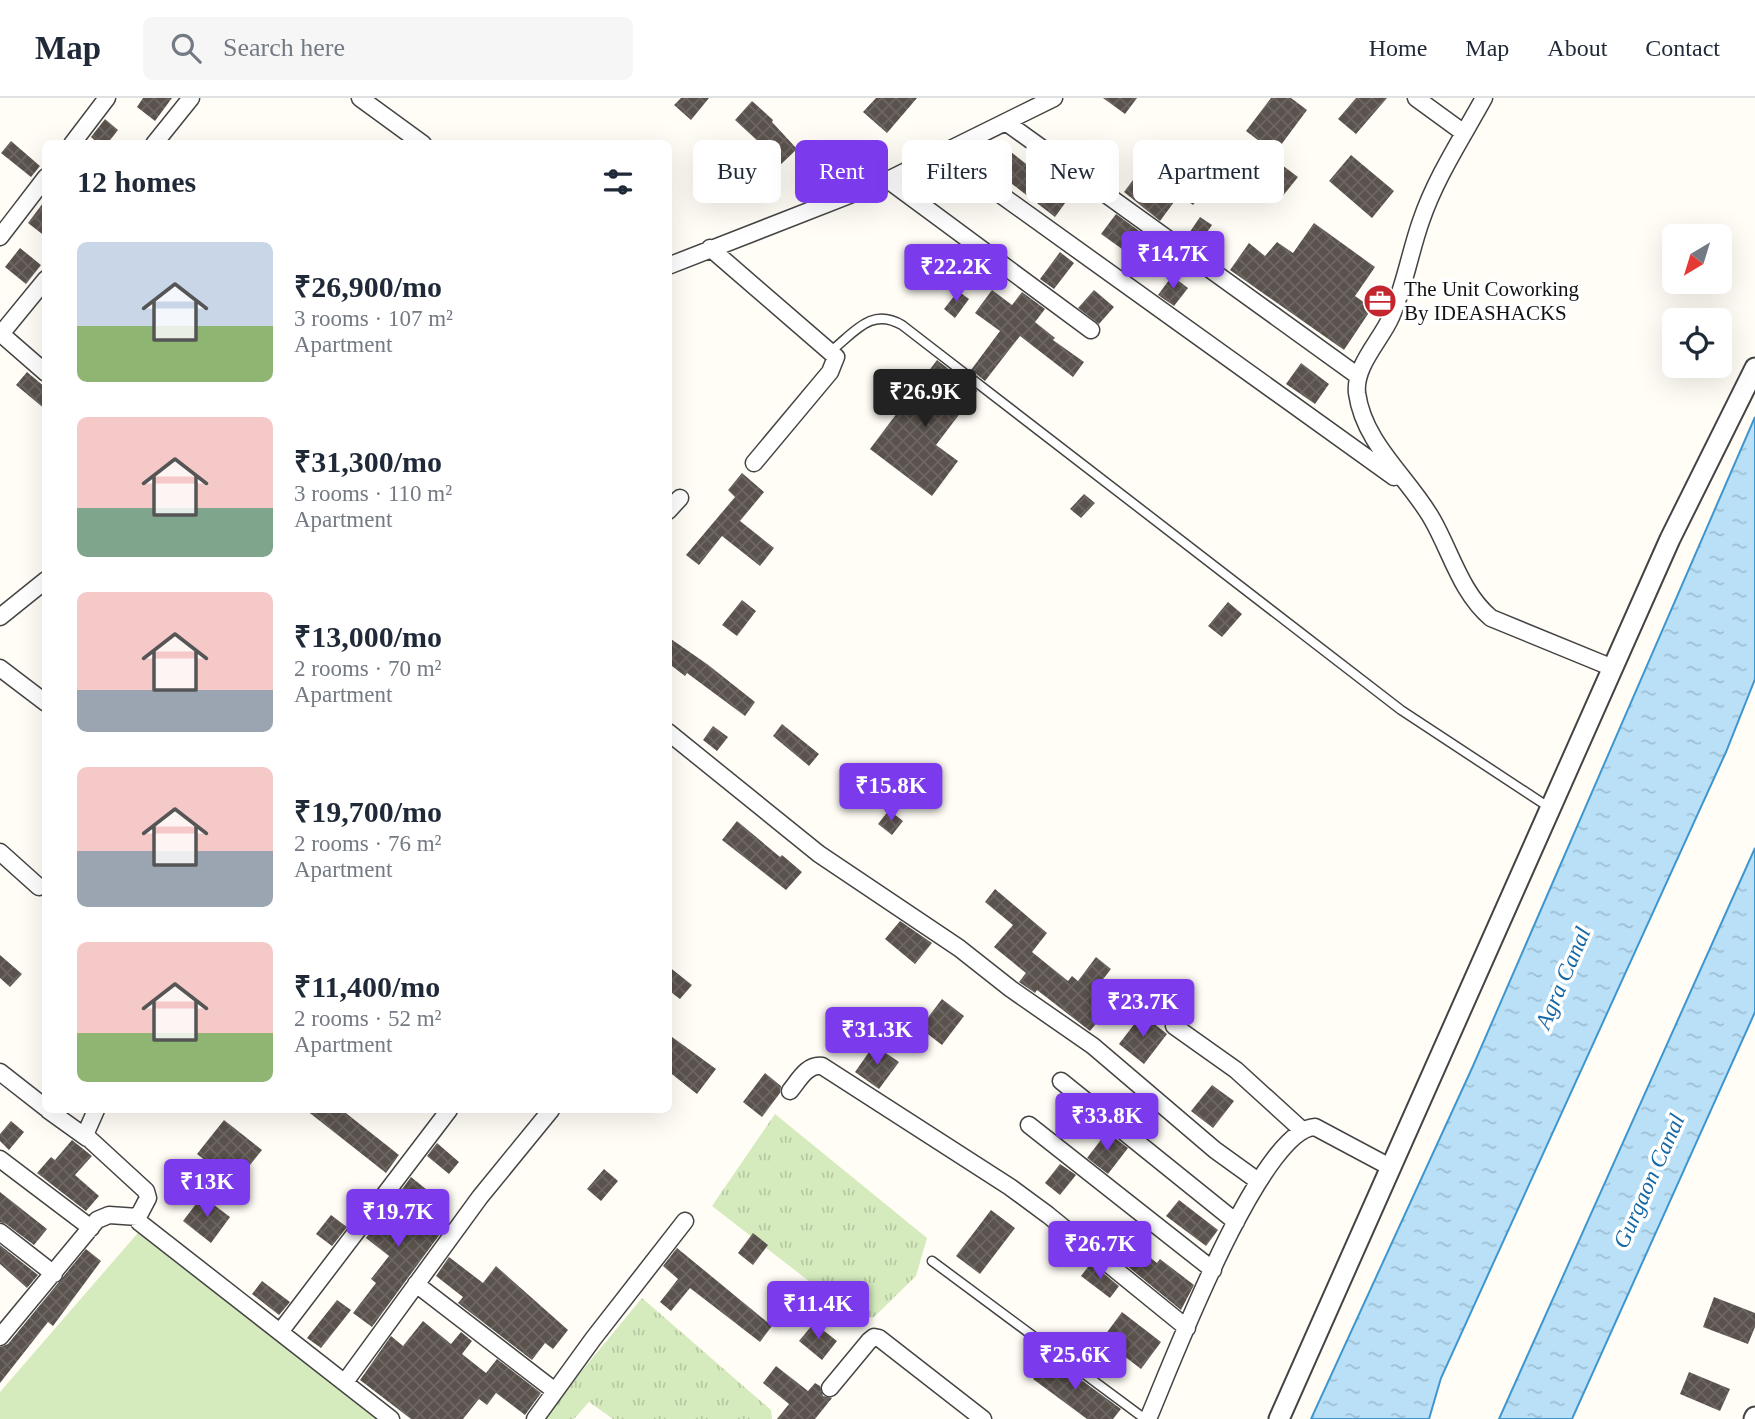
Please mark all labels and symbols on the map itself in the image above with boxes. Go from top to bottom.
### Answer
north arrow [1662,224,1732,294]
pin: ₹14.7K [1116,232,1230,291]
pin: ₹22.2K [899,244,1013,304]
place label: The Unit Coworking By IDEASHACKS [1404,277,1579,325]
office icon: The Unit Coworking By IDEASHACKS [1361,282,1399,320]
pin: ₹26.9K [868,370,982,429]
pin: ₹15.8K [834,764,948,823]
water label: Agra Canal [1530,923,1596,1034]
pin: ₹23.7K [1086,979,1200,1039]
pin: ₹31.3K [820,1007,934,1067]
pin: ₹33.8K [1050,1094,1164,1153]
water label: Gurgaon Canal [1608,1110,1690,1252]
pin: ₹13K [166,1160,248,1219]
pin: ₹19.7K [341,1190,455,1249]
pin: ₹26.7K [1043,1222,1157,1281]
pin: ₹11.4K [761,1282,875,1341]
pin: ₹25.6K [1018,1332,1132,1392]

